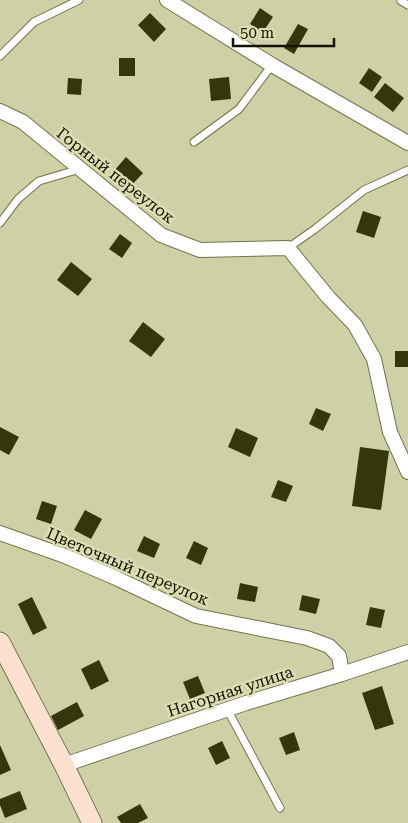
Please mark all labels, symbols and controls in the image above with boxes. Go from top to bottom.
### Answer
scale bar [233,15,334,47]
text: 50 m [240,24,275,42]
street label: Горный переулок [53,124,178,227]
street label: Цветочный переулок [44,524,212,609]
street label: Нагорная улица [165,662,296,721]

